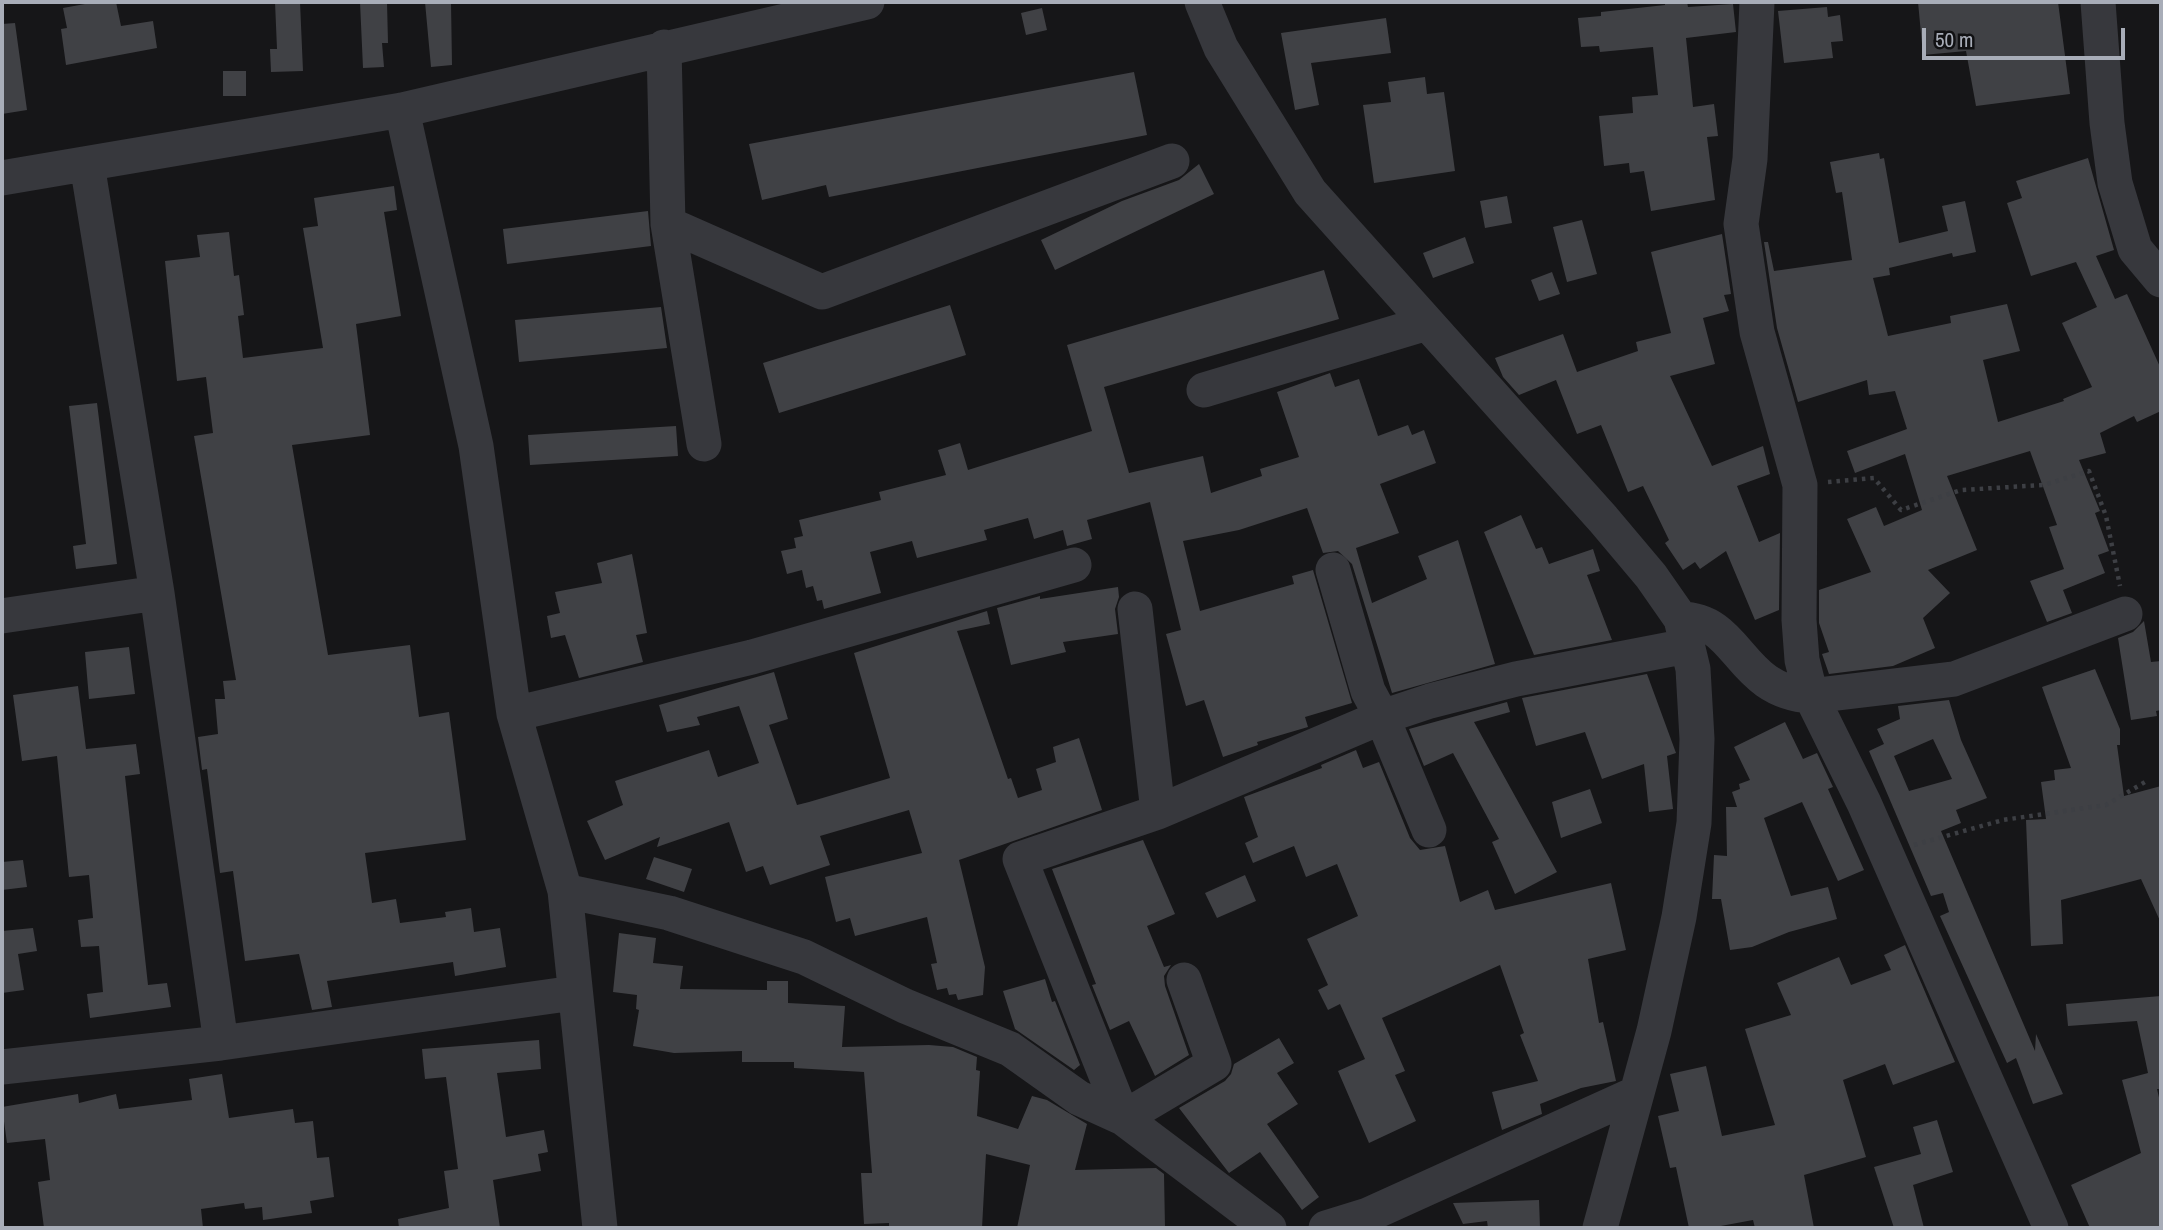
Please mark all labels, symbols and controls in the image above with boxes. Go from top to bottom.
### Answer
scale bar [1925,14,2128,58]
text: 50 m [1935,25,1973,54]

